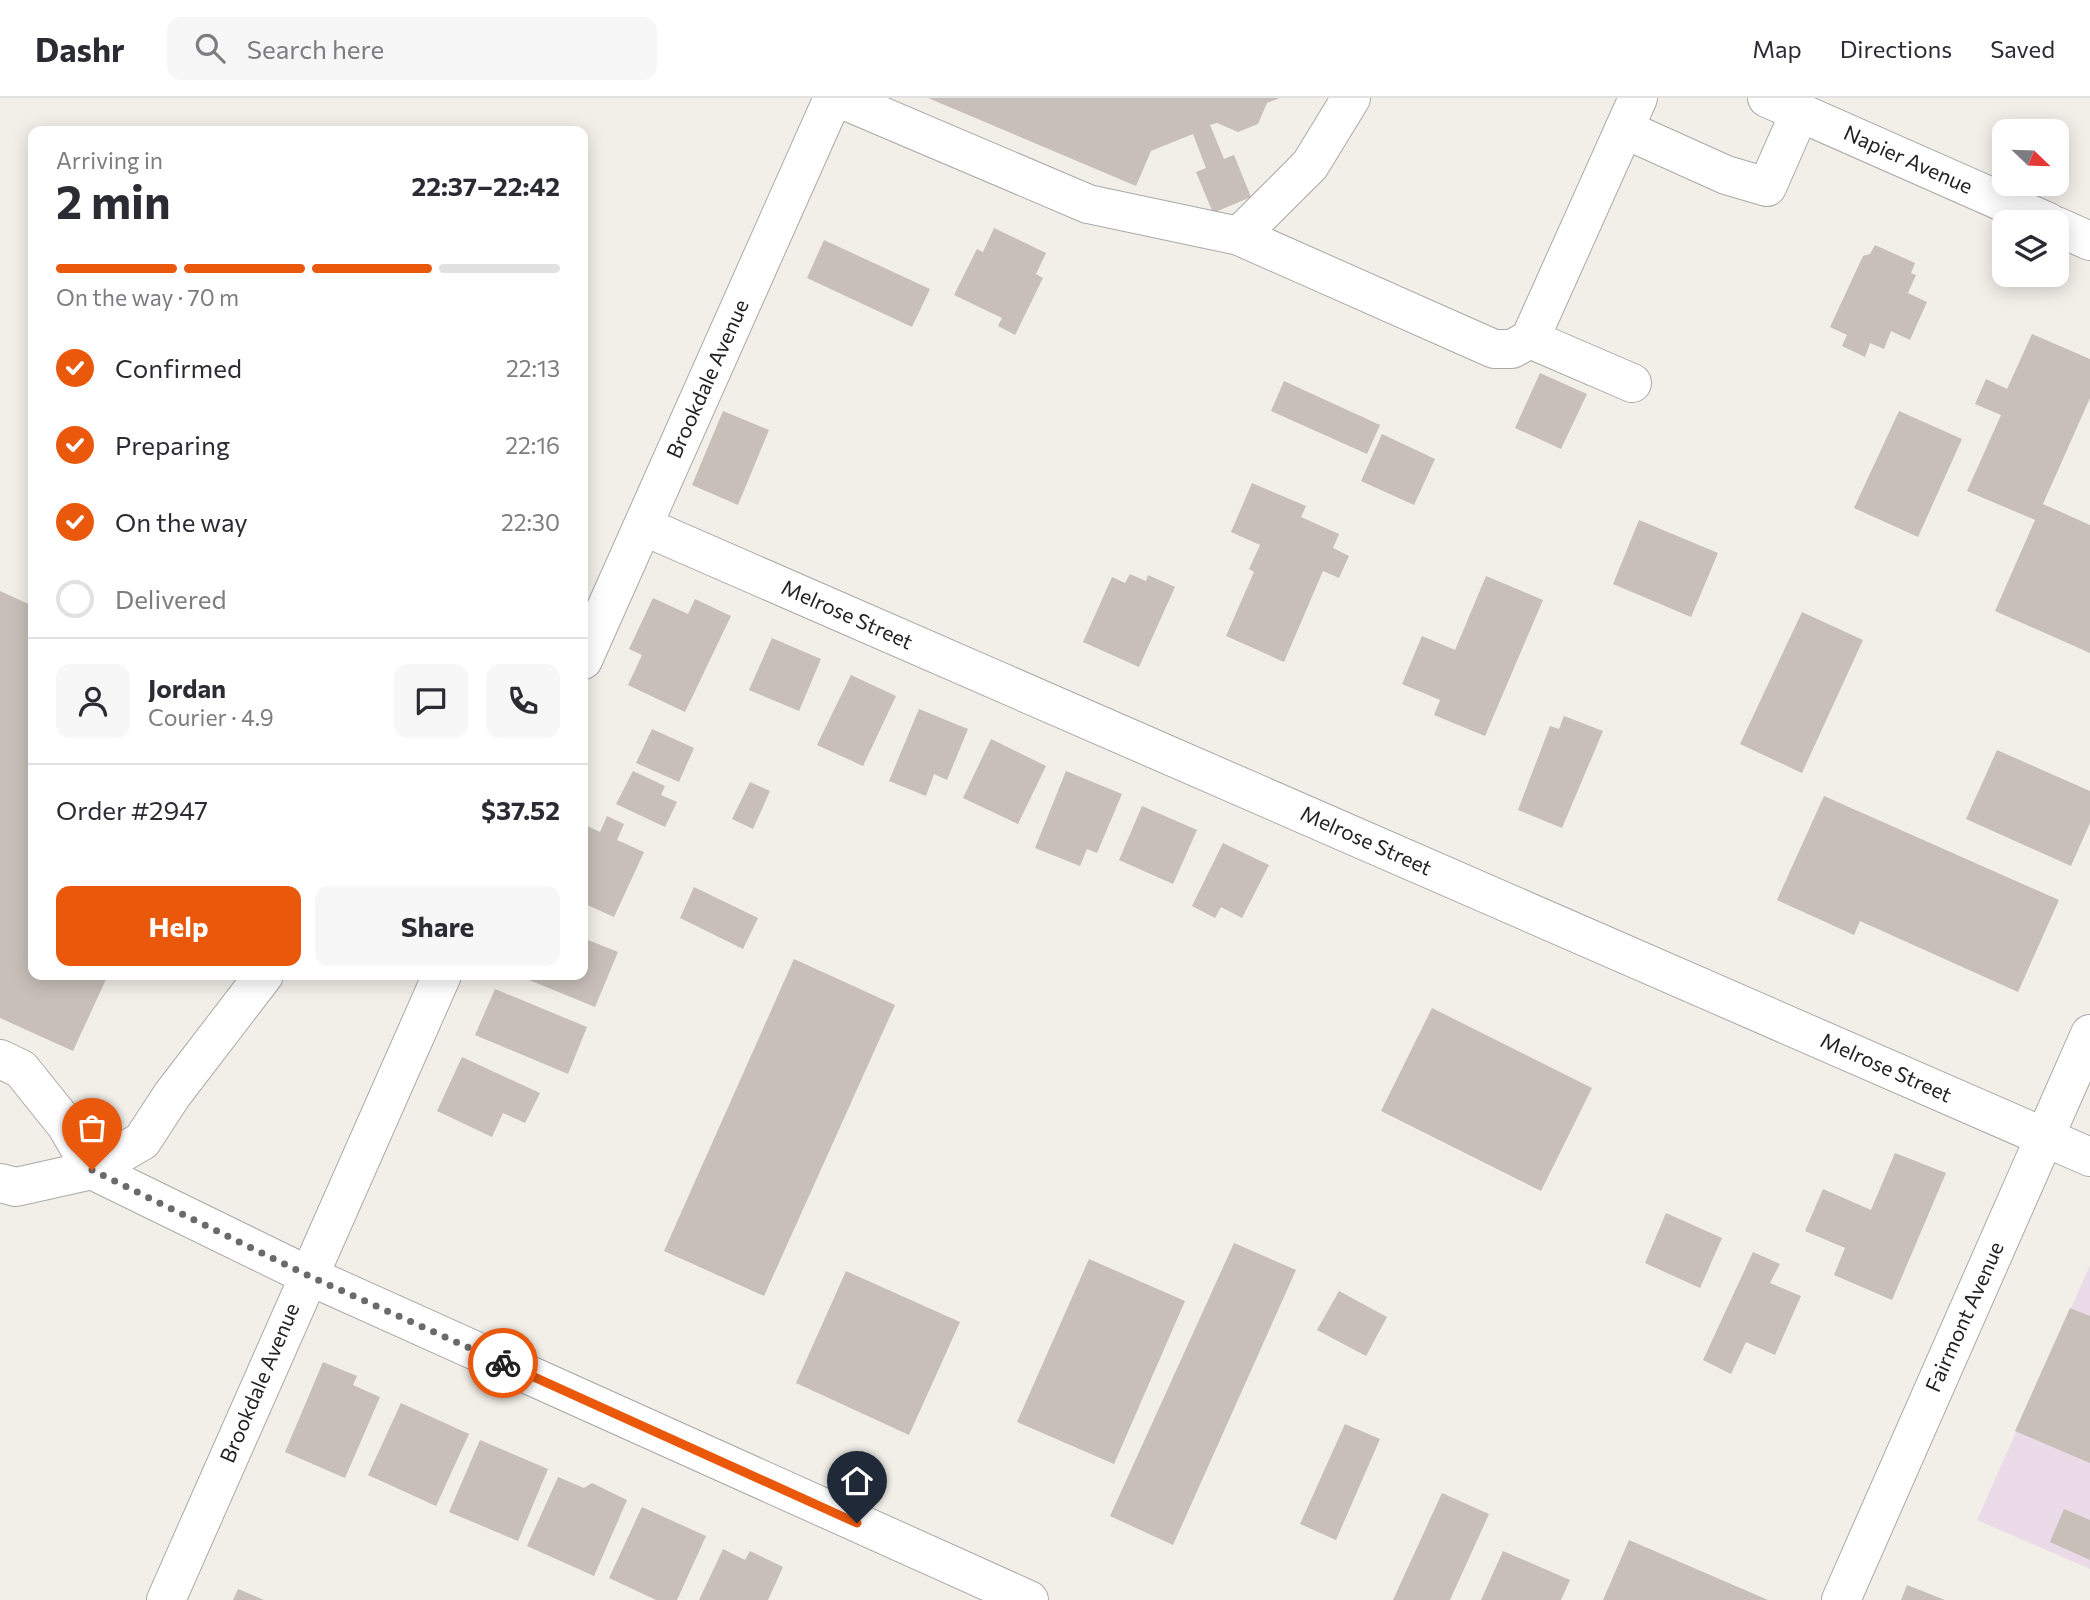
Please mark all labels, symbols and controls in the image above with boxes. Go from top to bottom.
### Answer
search box [167,17,657,80]
text: Dashr [35,28,125,69]
icon: search [191,29,229,67]
text: Search here [247,33,384,64]
text: Map [1752,34,1802,63]
text: Directions [1840,34,1952,63]
text: Saved [1990,34,2055,63]
street label: Napier Avenue [1840,119,1977,198]
north arrow [1992,119,2068,196]
map controls [1992,119,2069,287]
text: Arriving in [56,146,163,174]
text: 22:37–22:42 [411,170,560,201]
text: 2 min [56,172,171,228]
button: layers [1992,210,2069,287]
text: On the way · 70 m [56,283,239,311]
street label: Brookdale Avenue [660,295,753,462]
icon: check [56,349,94,387]
text: Confirmed [115,352,242,383]
text: 22:13 [506,354,560,382]
icon: check [56,426,94,464]
text: Preparing [115,429,230,460]
text: 22:16 [505,431,560,459]
icon: check [56,503,94,541]
text: On the way [115,506,248,537]
text: 22:30 [501,508,560,536]
street label: Melrose Street [778,574,917,654]
text: Delivered [115,583,226,614]
button: person [56,664,130,738]
button: chat [394,664,468,738]
button: phone [486,664,560,738]
text: Jordan [148,672,226,703]
text: Courier · 4.9 [148,703,274,731]
text: Order #2947 [56,794,208,825]
text: $37.52 [481,794,560,825]
street label: Melrose Street [1297,800,1436,880]
button: Help [56,886,301,966]
button: Share [315,886,560,966]
street label: Melrose Street [1817,1027,1956,1107]
pin [62,1098,122,1170]
icon: bag [73,1109,111,1147]
street label: Fairmont Avenue [1919,1237,2008,1395]
street label: Brookdale Avenue [214,1299,304,1466]
courier [468,1328,538,1398]
icon: bike [484,1344,522,1382]
pin [827,1451,887,1523]
icon: home [838,1462,876,1500]

